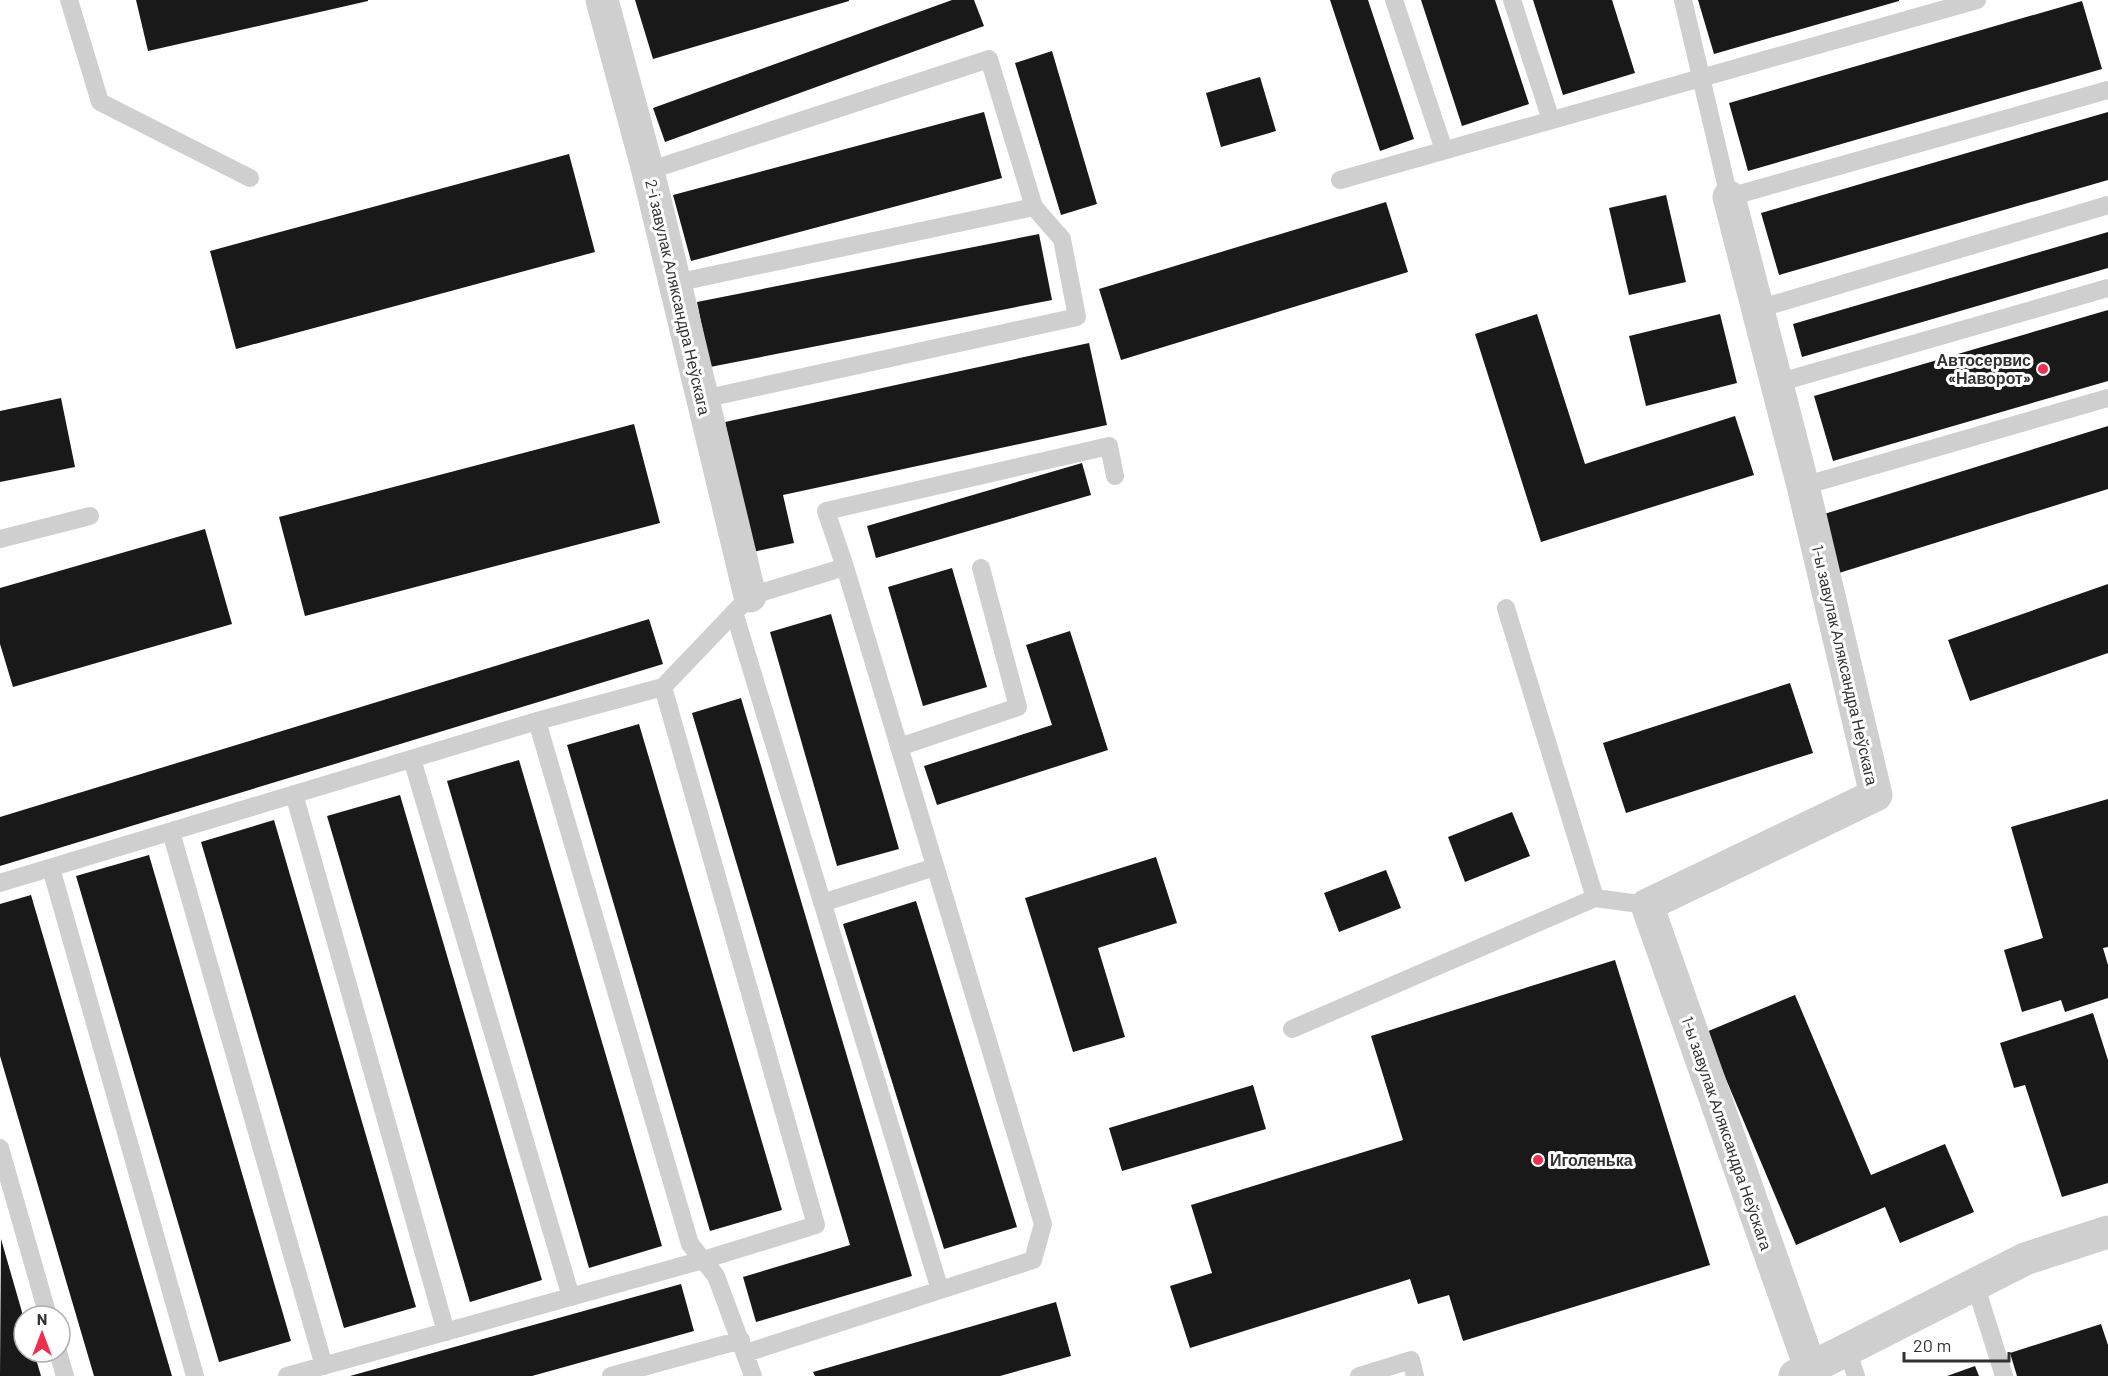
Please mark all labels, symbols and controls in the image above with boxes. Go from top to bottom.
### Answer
street label: 2-і завулак Аляксандра Неўскага [642,177,715,417]
place label: Автосервис «Наворот» [1936,350,2031,387]
marker: Автосервис «Наворот» [2036,362,2050,376]
street label: 1-ы завулак Аляксандра Неўскага [1809,543,1882,787]
street label: 1-ы завулак Аляксандра Неўскага [1678,1013,1777,1252]
place label: Иголенька [1550,1150,1633,1169]
marker: Иголенька [1531,1153,1545,1167]
north arrow [12,1304,72,1364]
text: N [37,1309,47,1328]
scale bar [1904,1325,2009,1363]
text: 20 m [1913,1334,1951,1356]

